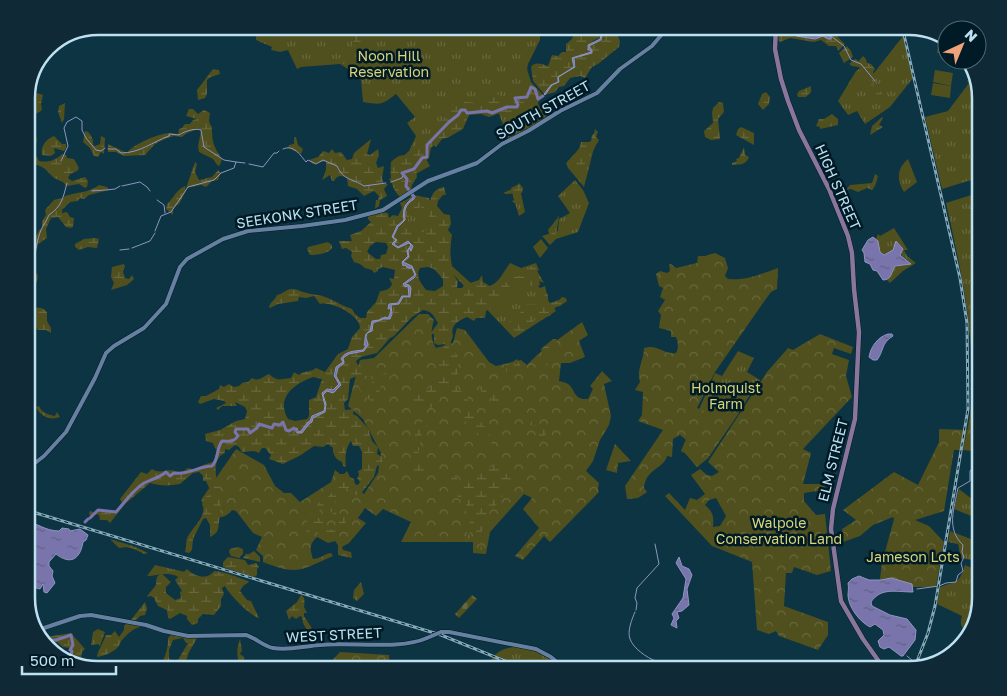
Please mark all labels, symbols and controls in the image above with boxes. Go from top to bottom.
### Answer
north arrow [937,20,987,70]
text: N [962,25,981,45]
park label: Noon Hill Reservation [349,47,429,80]
street label: SOUTH STREET [493,76,593,143]
street label: HIGH STREET [812,141,865,233]
street label: SEEKONK STREET [235,195,359,231]
park label: Holmquist Farm [691,379,761,412]
street label: ELM STREET [814,416,851,503]
park label: Walpole Conservation Land [716,514,842,547]
park label: Jameson Lots [866,548,960,565]
street label: WEST STREET [286,623,383,645]
scale bar [22,644,116,676]
text: 500 m [30,651,74,669]

